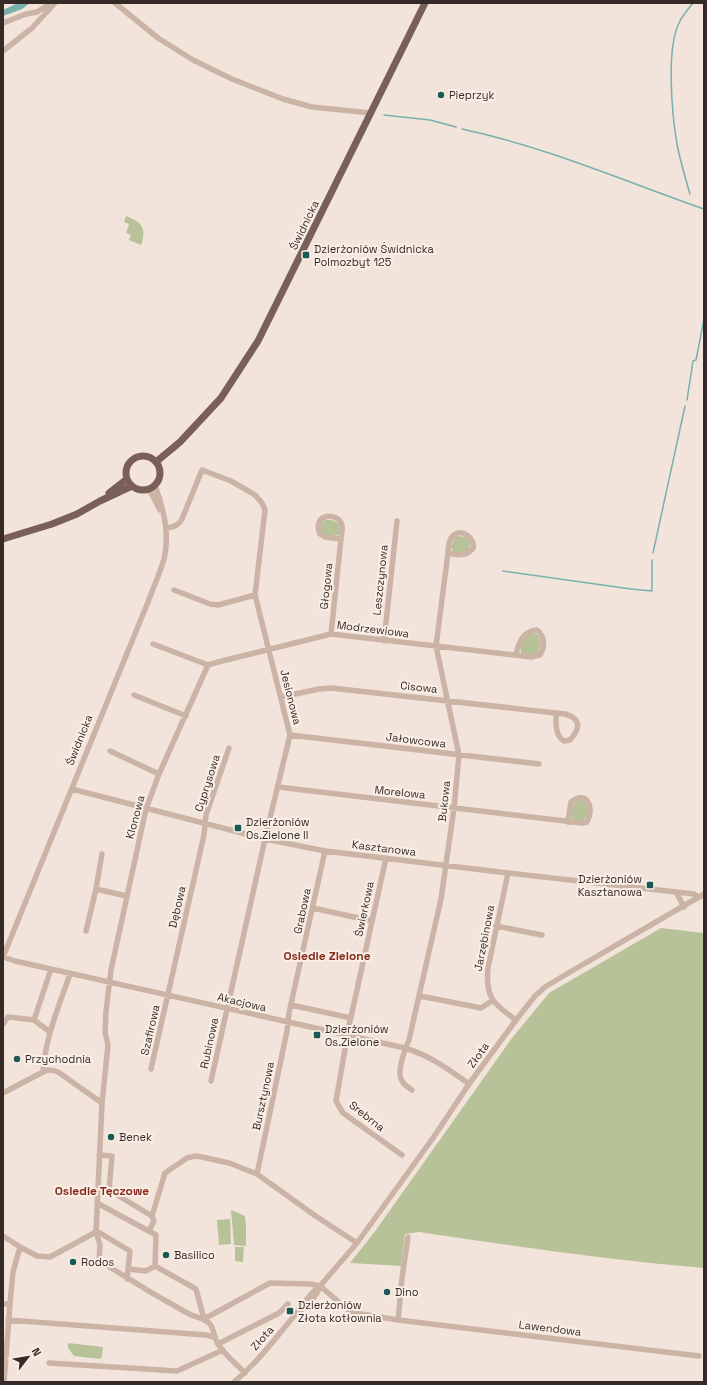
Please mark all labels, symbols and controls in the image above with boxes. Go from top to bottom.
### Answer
place label: Pieprzyk [449,88,495,102]
marker: Pieprzyk [436,90,446,100]
street label: Świdnicka [285,197,322,252]
place label: Dzierżoniów Świdnicka Polmozbyt 125 [314,241,435,269]
marker: Dzierżoniów Świdnicka Polmozbyt 125 [301,250,311,260]
street label: Leszczynowa [369,543,391,616]
street label: Głogowa [317,561,335,610]
street label: Modrzewiowa [336,618,411,640]
street label: Jesionowa [277,668,305,727]
street label: Cisowa [400,678,439,696]
street label: Świdnicka [62,712,96,767]
street label: Jałowcowa [385,729,447,751]
street label: Cyprysowa [191,752,223,813]
street label: Bukowa [435,779,453,822]
street label: Morelowa [374,782,427,802]
street label: Klonowa [122,793,148,840]
place label: Dzierżoniów Os.Zielone II [246,815,310,842]
marker: Dzierżoniów Os.Zielone II [233,823,243,833]
street label: Kasztanowa [351,837,417,859]
place label: Dzierżoniów Kasztanowa [578,872,643,899]
street label: Świerkowa [350,879,377,938]
marker: Dzierżoniów Kasztanowa [645,880,655,890]
street label: Dębowa [165,884,189,929]
street label: Grabowa [290,886,314,935]
street label: Jarzębinowa [471,903,497,972]
district label: Osiedle Zielone [283,948,371,964]
street label: Akacjowa [216,990,269,1015]
street label: Szafirowa [137,1003,163,1057]
street label: Rubinowa [197,1015,221,1070]
place label: Dzierżoniów Os.Zielone [325,1022,389,1049]
marker: Dzierżoniów Os.Zielone [312,1030,322,1040]
street label: Złota [464,1039,492,1071]
place label: Przychodnia [25,1052,92,1066]
marker: Przychodnia [12,1054,22,1064]
street label: Bursztynowa [249,1060,277,1132]
street label: Srebrna [346,1098,388,1135]
place label: Benek [119,1130,152,1144]
marker: Benek [106,1132,116,1142]
district label: Osiedle Tęczowe [55,1183,149,1199]
place label: Basilico [174,1248,215,1262]
marker: Basilico [161,1250,171,1260]
place label: Rodos [81,1255,115,1269]
marker: Rodos [68,1257,78,1267]
place label: Dino [395,1285,419,1299]
marker: Dino [382,1287,392,1297]
place label: Dzierżoniów Złota kotłownia [298,1298,382,1325]
marker: Dzierżoniów Złota kotłownia [285,1306,295,1316]
street label: Lawendowa [518,1317,583,1339]
street label: Złota [247,1322,277,1353]
north arrow [8,1337,48,1377]
text: N [29,1345,44,1359]

